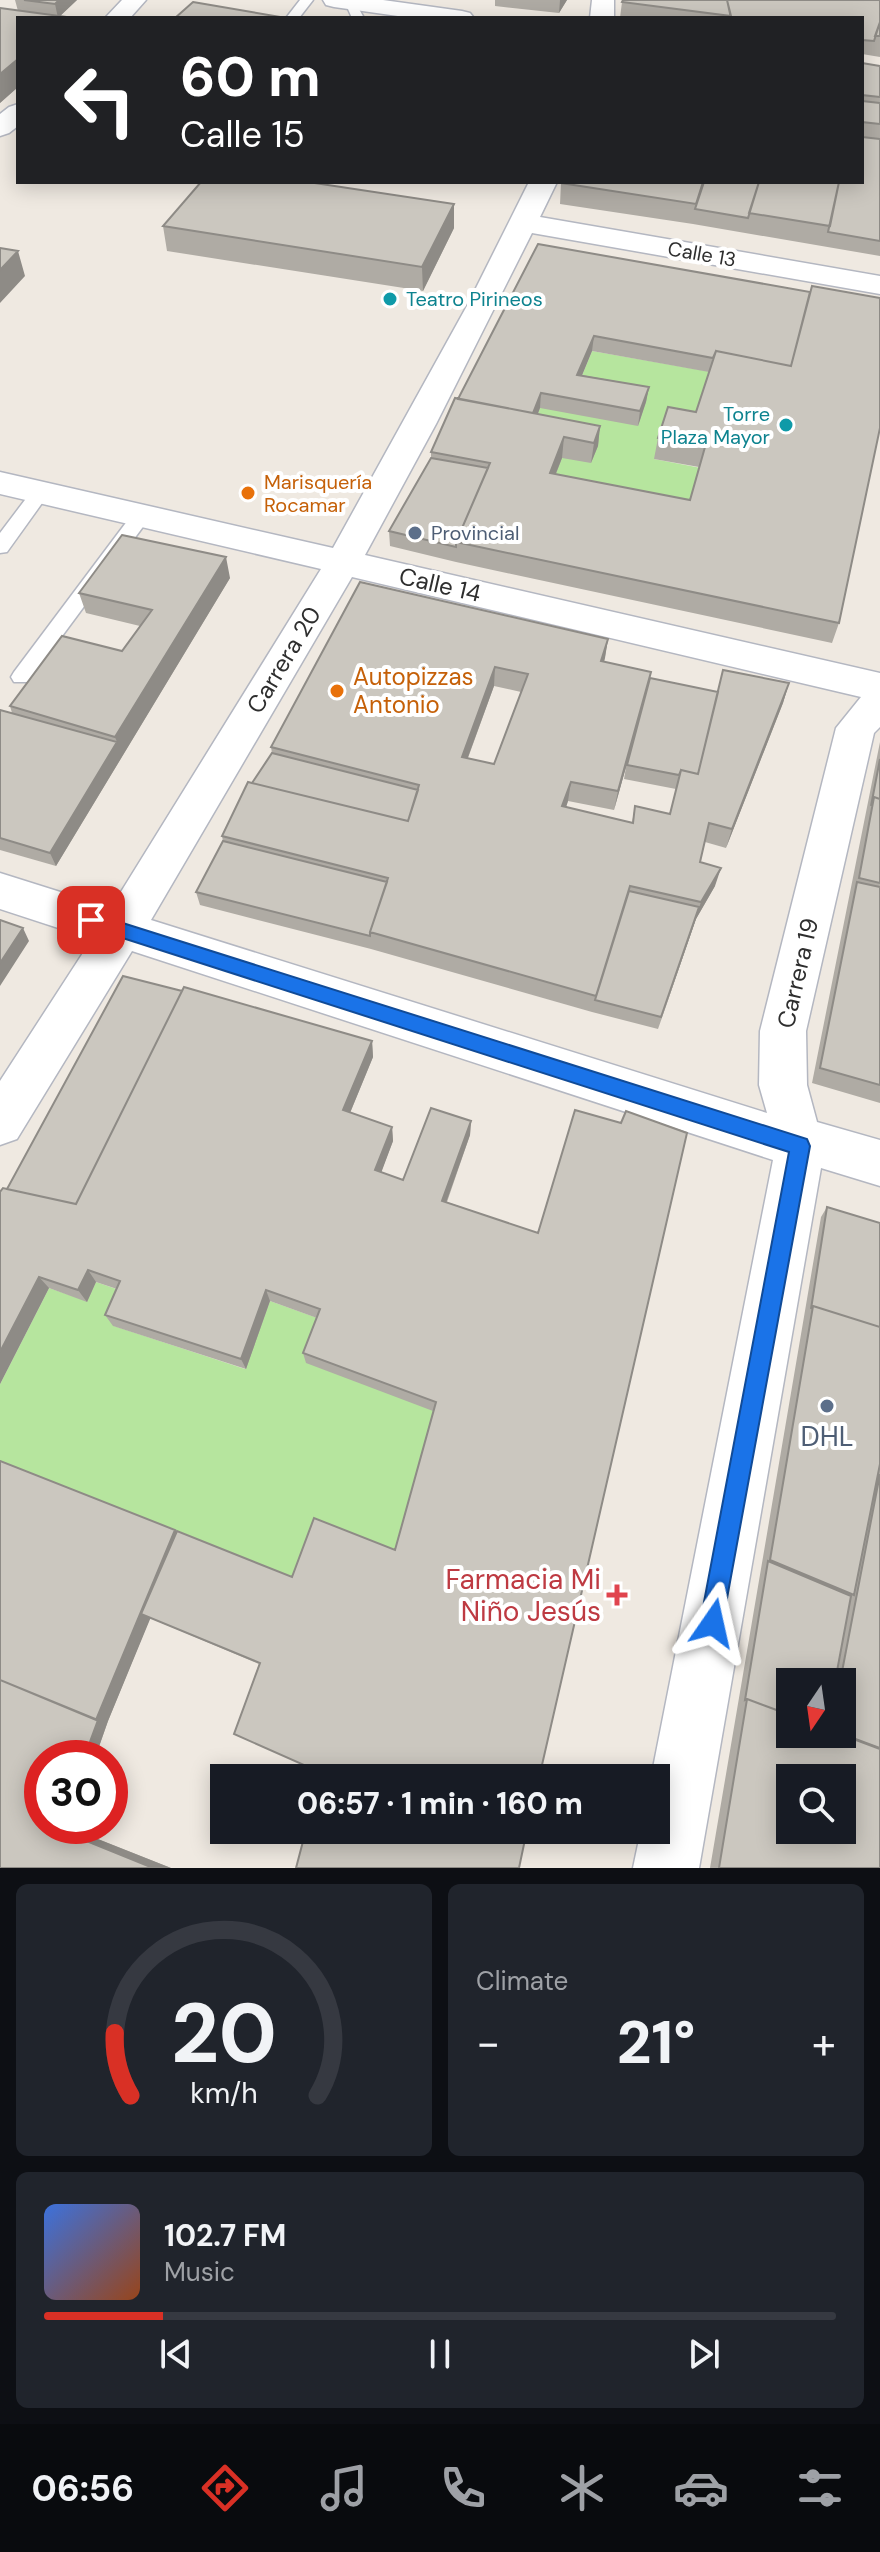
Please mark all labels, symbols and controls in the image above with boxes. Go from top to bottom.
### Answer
text: 60 m [180,40,321,113]
icon: left [48,48,152,152]
text: Calle 15 [180,111,305,158]
street label: Calle 13 [666,235,738,273]
place label: Teatro Pirineos [406,286,543,312]
marker: Teatro Pirineos [381,290,399,308]
place label: Torre Plaza Mayor [661,401,770,450]
marker: Torre Plaza Mayor [777,416,795,434]
place label: Marisquería Rocamar [264,469,372,518]
marker: Marisquería Rocamar [239,484,257,502]
place label: Provincial [431,520,519,546]
marker: Provincial [406,524,424,542]
street label: Calle 14 [396,560,484,609]
street label: Carrera 20 [240,601,328,719]
place label: Autopizzas Antonio [353,661,474,720]
marker: Autopizzas Antonio [328,682,346,700]
pin [57,886,125,954]
icon: arrive [69,898,113,942]
street label: Carrera 19 [770,915,825,1031]
marker: DHL [818,1397,836,1415]
place label: DHL [800,1418,854,1455]
place label: Farmacia Mi Niño Jesús [446,1561,601,1630]
position arrow [671,1581,755,1665]
marker: Farmacia Mi Niño Jesús [608,1586,626,1604]
north arrow [776,1668,856,1748]
map controls [776,1668,856,1844]
speed limit sign: 30 [24,1740,128,1844]
button: search [776,1764,856,1844]
text: 06:57 · 1 min · 160 m [297,1784,583,1823]
text: Climate [476,1964,568,1998]
text: 20 [171,1979,277,2088]
text: 21° [617,2003,695,2082]
text: − [476,2014,500,2072]
text: + [812,2014,836,2072]
text: km/h [190,2075,258,2112]
text: 102.7 FM [164,2216,286,2255]
text: Music [164,2255,235,2289]
icon: previous [154,2332,198,2376]
icon: pause [418,2332,462,2376]
icon: next [682,2332,726,2376]
icon: directions [197,2460,253,2516]
icon: music [316,2460,372,2516]
icon: phone [435,2460,491,2516]
icon: climate [554,2460,610,2516]
icon: car [673,2460,729,2516]
icon: filters [792,2460,848,2516]
text: 06:56 [32,2465,134,2512]

